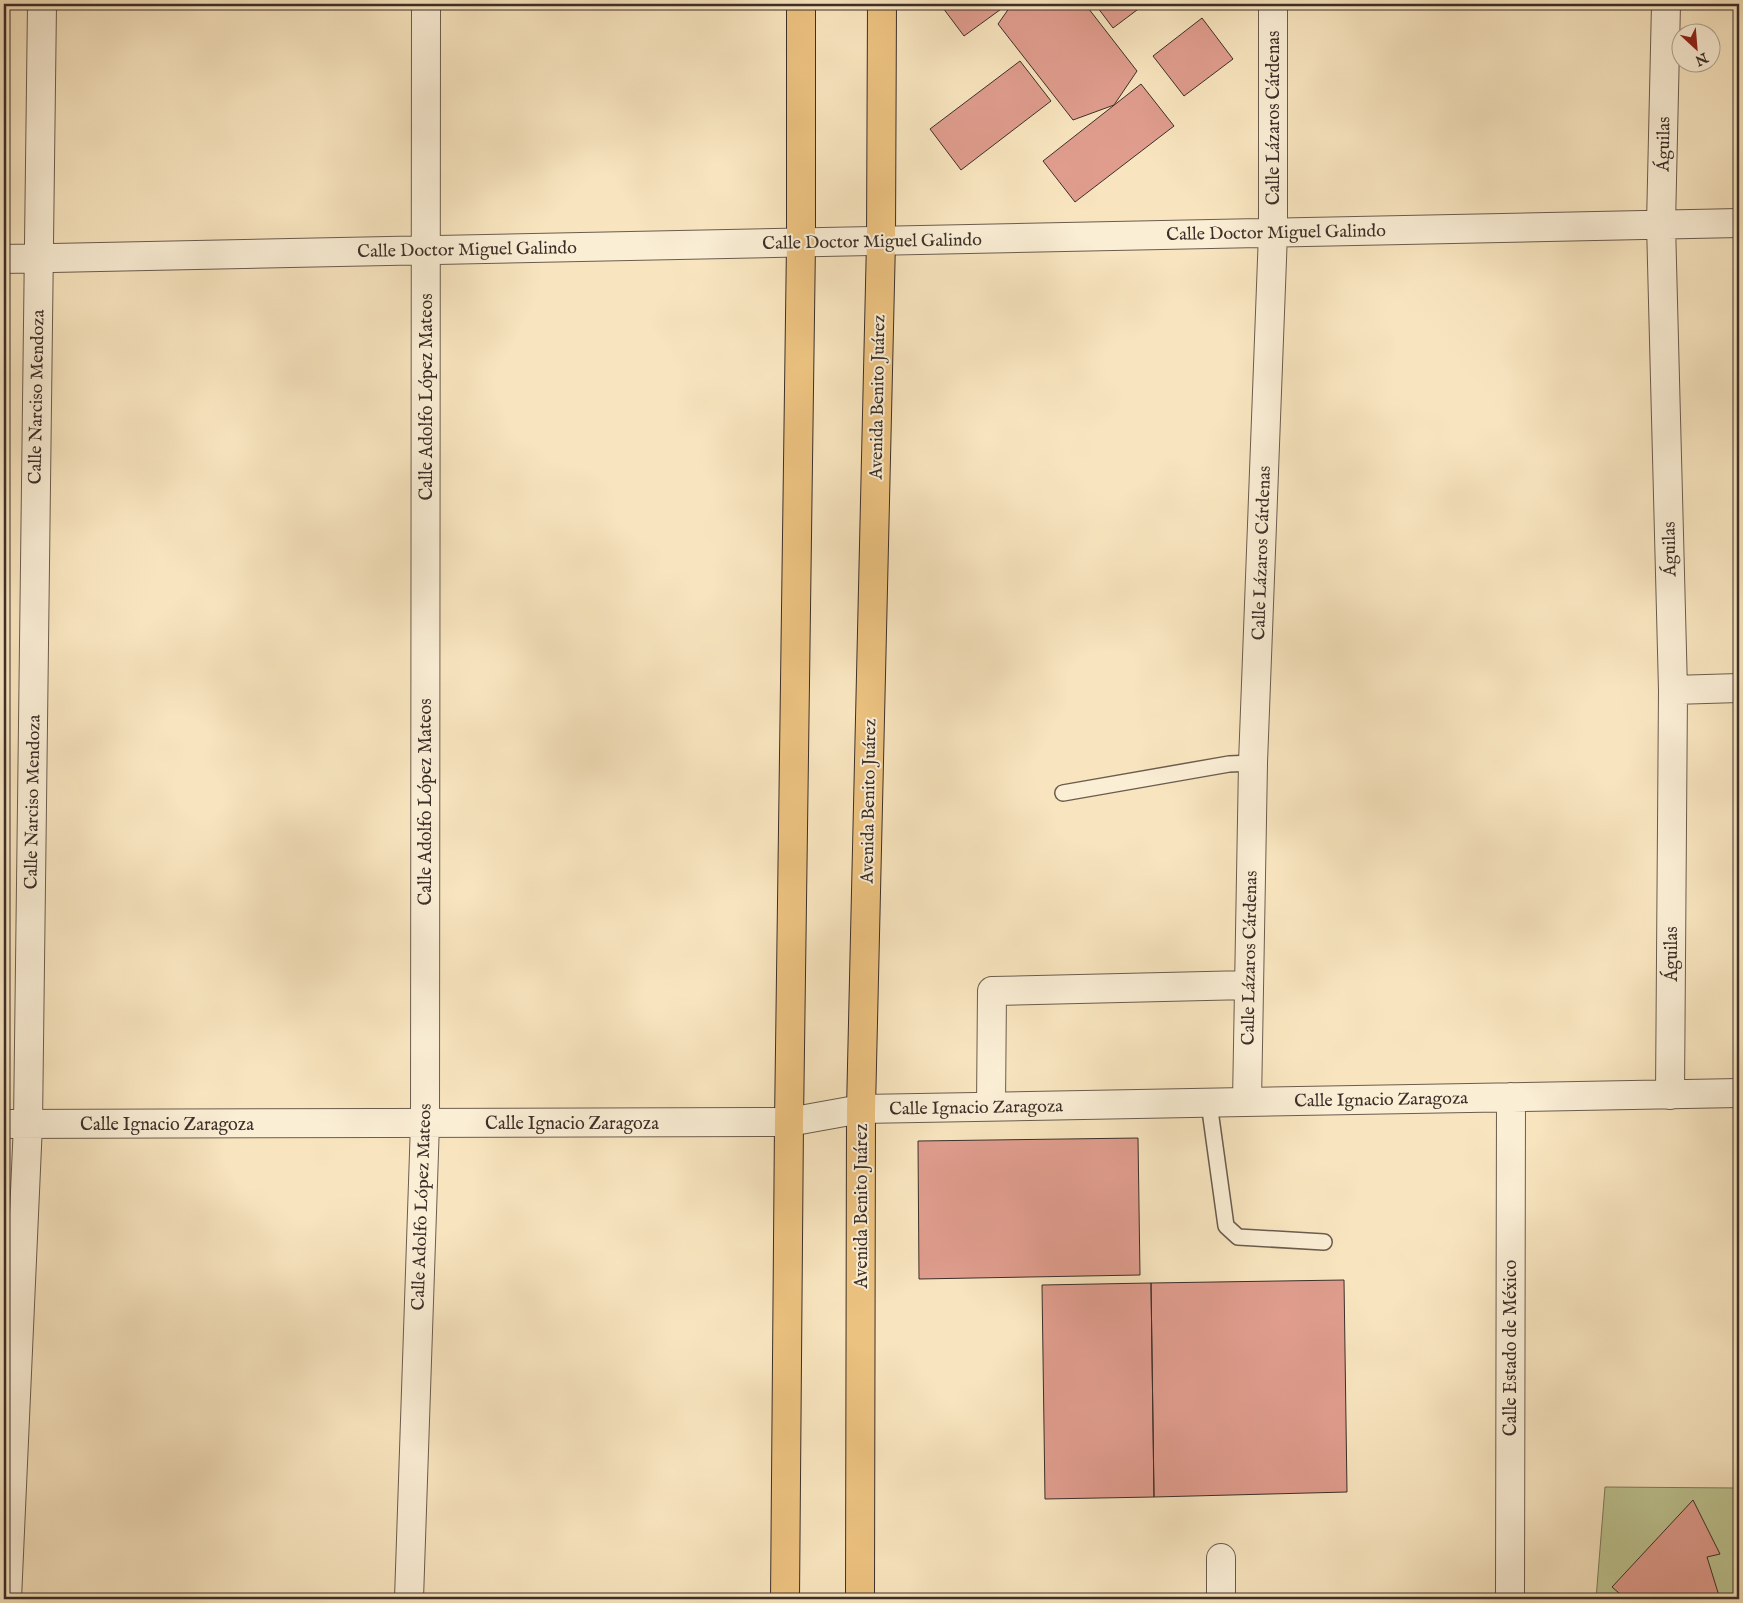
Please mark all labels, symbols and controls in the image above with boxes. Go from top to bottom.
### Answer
north arrow [1670,22,1720,72]
street label: Calle Lázaros Cárdenas [1263,31,1286,205]
text: N [1692,48,1712,70]
street label: Águilas [1651,116,1676,173]
street label: Calle Doctor Miguel Galindo [1166,220,1386,247]
street label: Calle Doctor Miguel Galindo [762,229,982,256]
street label: Calle Doctor Miguel Galindo [357,237,577,264]
street label: Calle Adolfo López Mateos [416,293,439,501]
street label: Calle Narciso Mendoza [24,309,51,485]
street label: Avenida Benito Juárez [866,314,891,481]
street label: Calle Lázaros Cárdenas [1248,465,1277,641]
street label: Águilas [1657,521,1682,578]
street label: Calle Adolfo López Mateos [415,698,438,906]
street label: Calle Narciso Mendoza [20,714,47,890]
street label: Avenida Benito Juárez [857,718,882,885]
street label: Calle Lázaros Cárdenas [1237,870,1264,1046]
street label: Águilas [1659,926,1684,983]
street label: Calle Ignacio Zaragoza [1294,1087,1468,1114]
street label: Calle Ignacio Zaragoza [889,1095,1063,1122]
street label: Calle Adolfo López Mateos [407,1103,438,1311]
street label: Calle Ignacio Zaragoza [485,1113,659,1136]
street label: Calle Ignacio Zaragoza [80,1114,254,1137]
street label: Avenida Benito Juárez [851,1123,874,1290]
street label: Calle Estado de México [1500,1260,1523,1436]

